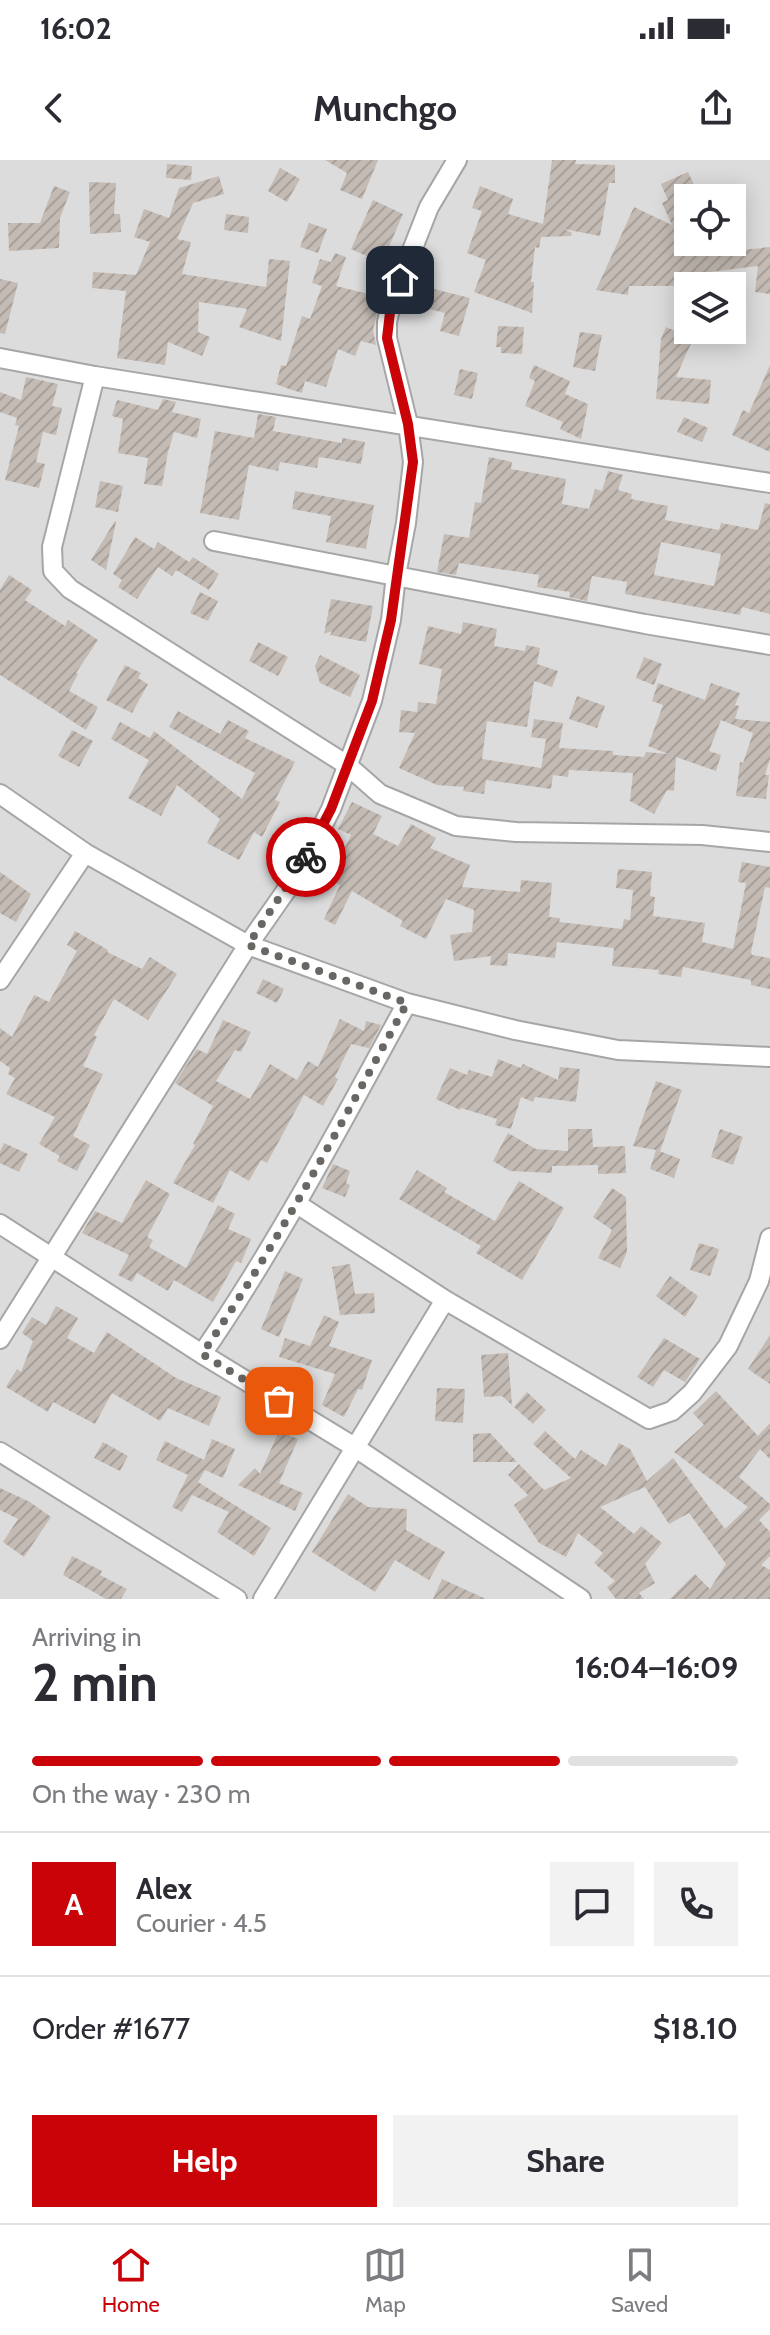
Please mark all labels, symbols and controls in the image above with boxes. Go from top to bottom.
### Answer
text: 16:02 [40,10,112,47]
icon: back [32,86,76,130]
text: Munchgo [313,86,457,130]
icon: share [694,86,738,130]
map controls [674,184,746,344]
button: locate [674,184,746,256]
pin [366,246,434,314]
icon: home [378,258,422,302]
button: layers [674,272,746,344]
courier [266,817,346,897]
icon: bike [284,835,328,879]
pin [245,1367,313,1435]
icon: bag [257,1379,301,1423]
text: Arriving in [32,1621,142,1653]
text: 16:04–16:09 [575,1649,738,1686]
text: 2 min [32,1651,158,1714]
text: On the way · 230 m [32,1778,250,1810]
button: chat [550,1862,634,1946]
button: phone [654,1862,738,1946]
text: Alex [136,1870,192,1907]
text: A [65,1886,83,1923]
text: Courier · 4.5 [136,1907,267,1939]
text: Order #1677 [32,2010,190,2047]
text: $18.10 [653,2010,738,2047]
button: Help [32,2115,377,2207]
button: Share [393,2115,738,2207]
tab: Home [102,2243,160,2318]
tab: Map [363,2243,407,2318]
tab: Saved [611,2243,668,2318]

